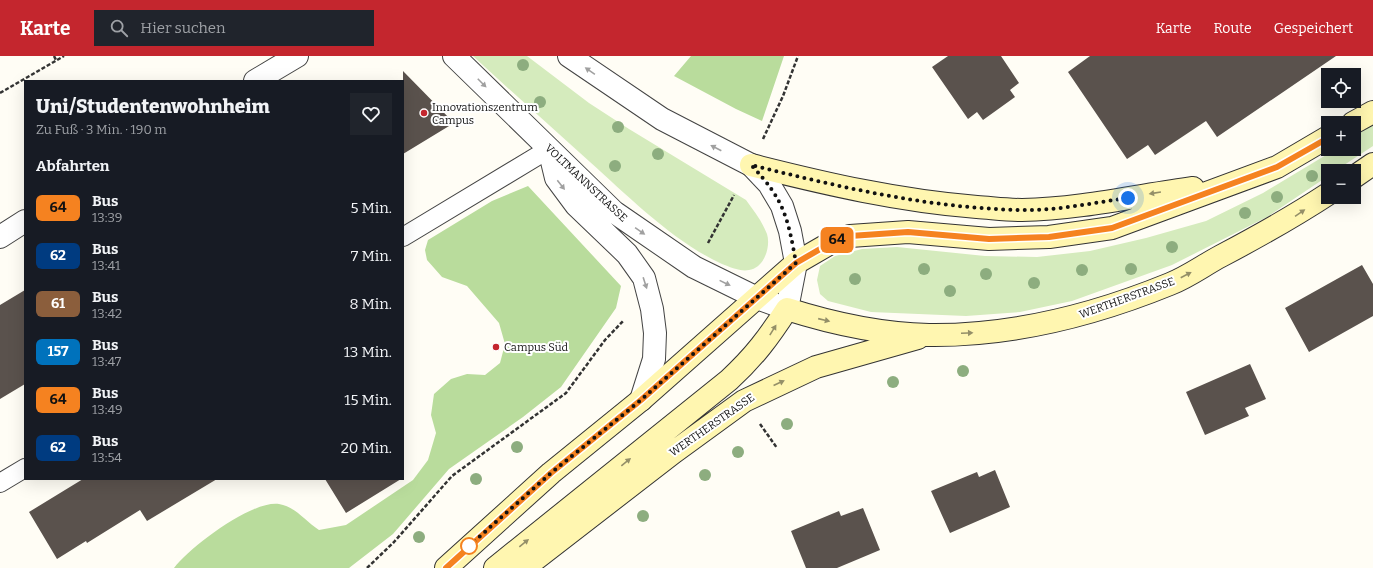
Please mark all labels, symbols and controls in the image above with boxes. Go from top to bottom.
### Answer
search box [94,10,374,46]
text: Karte [20,17,70,40]
icon: search [108,17,130,39]
text: Hier suchen [140,19,226,37]
text: Karte [1156,20,1191,37]
text: Route [1213,20,1252,37]
text: Gespeichert [1274,20,1353,37]
one-way arrow [585,67,595,75]
map controls [1321,68,1361,204]
button: locate [1321,68,1361,108]
one-way arrow [477,79,487,88]
button: heart [350,93,392,135]
text: Uni/Studentenwohnheim [36,95,270,118]
place label: Innovationszentrum Campus [432,101,538,127]
marker: Innovationszentrum Campus [419,108,429,118]
button: + [1321,116,1361,156]
text: Zu Fuß · 3 Min. · 190 m [36,122,167,137]
street label: VOLTMANNSTRASSE [542,141,630,225]
one-way arrow [710,145,722,151]
text: Abfahrten [36,157,110,175]
button: − [1321,164,1361,204]
one-way arrow [557,180,565,191]
your location [1118,188,1138,208]
one-way arrow [1149,191,1161,197]
text: Bus [92,192,118,210]
text: 64 [50,199,66,216]
text: 5 Min. [350,199,392,217]
one-way arrow [1295,209,1306,217]
text: 13:39 [92,210,122,225]
one-way arrow [635,227,645,235]
line badge: 64 [819,227,855,253]
text: 64 [829,231,845,248]
text: Bus [92,240,118,258]
text: 62 [50,247,66,264]
text: 7 Min. [351,247,392,265]
text: 13:41 [92,258,120,273]
one-way arrow [1181,272,1192,278]
street label: WERTHERSTRASSE [1077,275,1177,321]
one-way arrow [642,278,648,290]
one-way arrow [719,280,731,286]
text: Bus [92,288,118,306]
text: 61 [51,295,65,312]
text: 8 Min. [349,295,392,313]
text: 13:42 [92,306,122,321]
one-way arrow [818,318,830,324]
one-way arrow [770,324,777,336]
one-way arrow [961,330,974,336]
text: Bus [92,336,118,354]
place label: Campus Süd [504,341,568,354]
marker: Campus Süd [491,342,501,352]
text: 157 [48,343,68,360]
text: 13 Min. [344,343,392,361]
text: 13:47 [92,354,121,369]
one-way arrow [773,380,784,386]
text: Bus [92,384,118,402]
text: 64 [50,391,66,408]
text: 15 Min. [344,391,392,409]
street label: WERTHERSTRASSE [667,391,757,459]
text: 13:49 [92,402,123,417]
text: Bus [92,432,118,450]
text: 62 [50,439,66,456]
text: 20 Min. [341,439,392,457]
text: 13:54 [92,450,122,465]
one-way arrow [621,458,632,466]
unlabelled marker [460,537,478,555]
one-way arrow [519,539,530,547]

